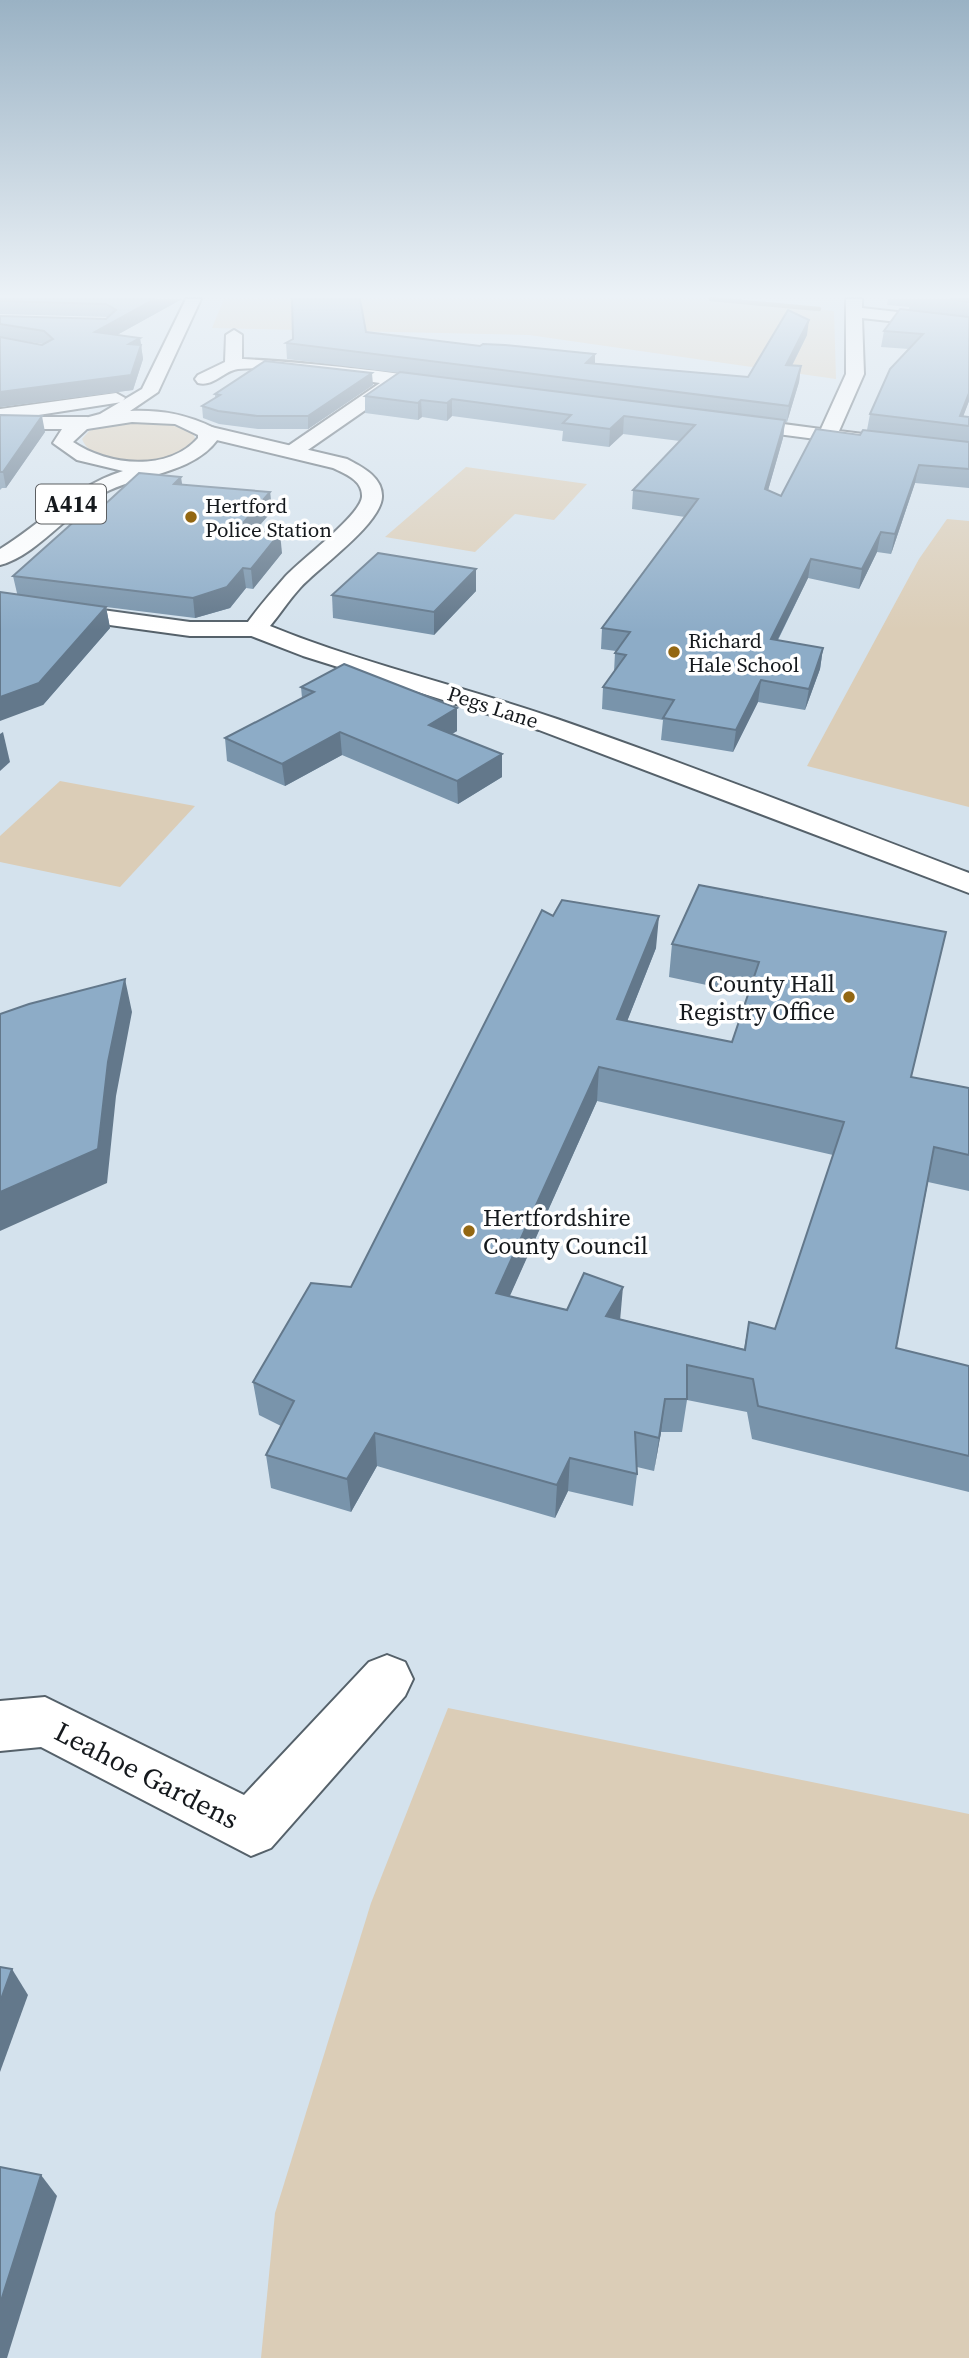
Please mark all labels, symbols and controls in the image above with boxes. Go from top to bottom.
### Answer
road number: A414 [36,484,106,524]
place label: Hertford Police Station [205,491,332,544]
marker: Hertford Police Station [183,509,199,525]
place label: Richard Hale School [688,626,799,679]
marker: Richard Hale School [666,644,682,660]
street label: Pegs Lane [444,679,542,735]
place label: County Hall Registry Office [679,967,835,1028]
marker: County Hall Registry Office [841,989,857,1005]
place label: Hertfordshire County Council [483,1201,648,1262]
marker: Hertfordshire County Council [461,1223,477,1239]
street label: Leahoe Gardens [48,1712,246,1838]

